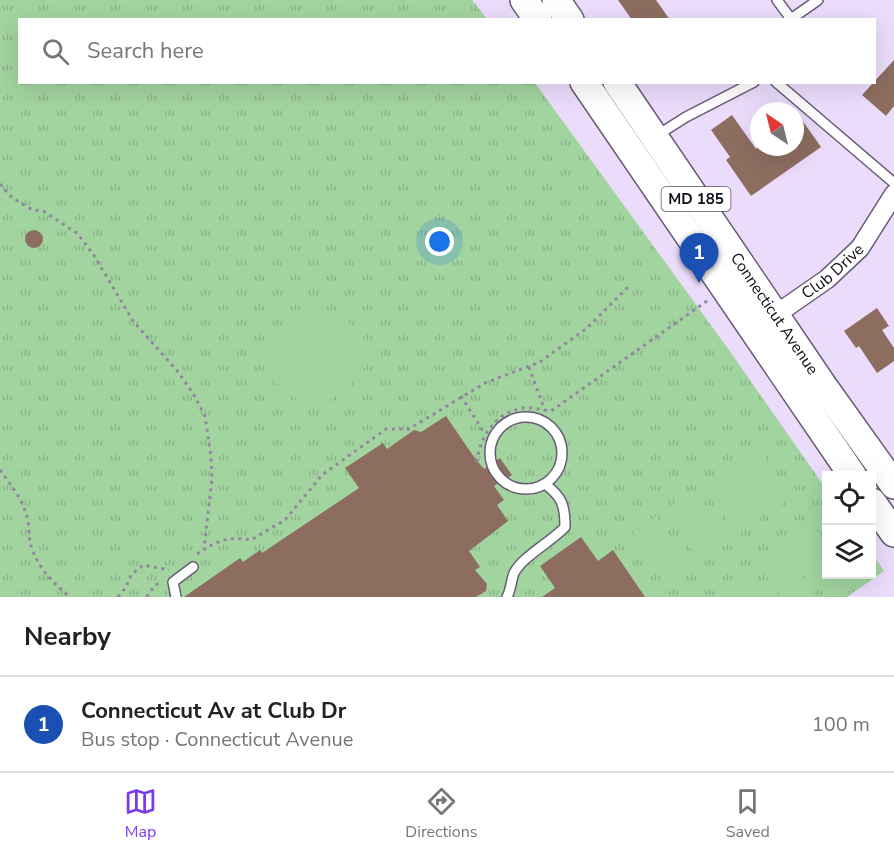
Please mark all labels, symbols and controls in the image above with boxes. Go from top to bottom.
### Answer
search box [18,18,876,84]
icon: search [39,35,72,68]
text: Search here [87,36,204,66]
north arrow [750,102,804,156]
road number: MD 185 [662,187,730,211]
your location [425,227,454,256]
pin: 1 [680,234,718,283]
street label: Club Drive [797,239,869,304]
street label: Connecticut Avenue [725,248,824,379]
map controls [822,471,876,579]
button: locate [822,471,876,525]
button: layers [822,525,876,579]
text: Nearby [24,619,111,654]
text: Connecticut Av at Club Dr [81,696,346,726]
text: 1 [38,711,50,738]
text: 100 m [812,711,870,738]
text: Bus stop · Connecticut Avenue [81,726,353,753]
tab: Map [124,785,157,843]
tab: Directions [405,785,477,843]
tab: Saved [726,785,770,843]

